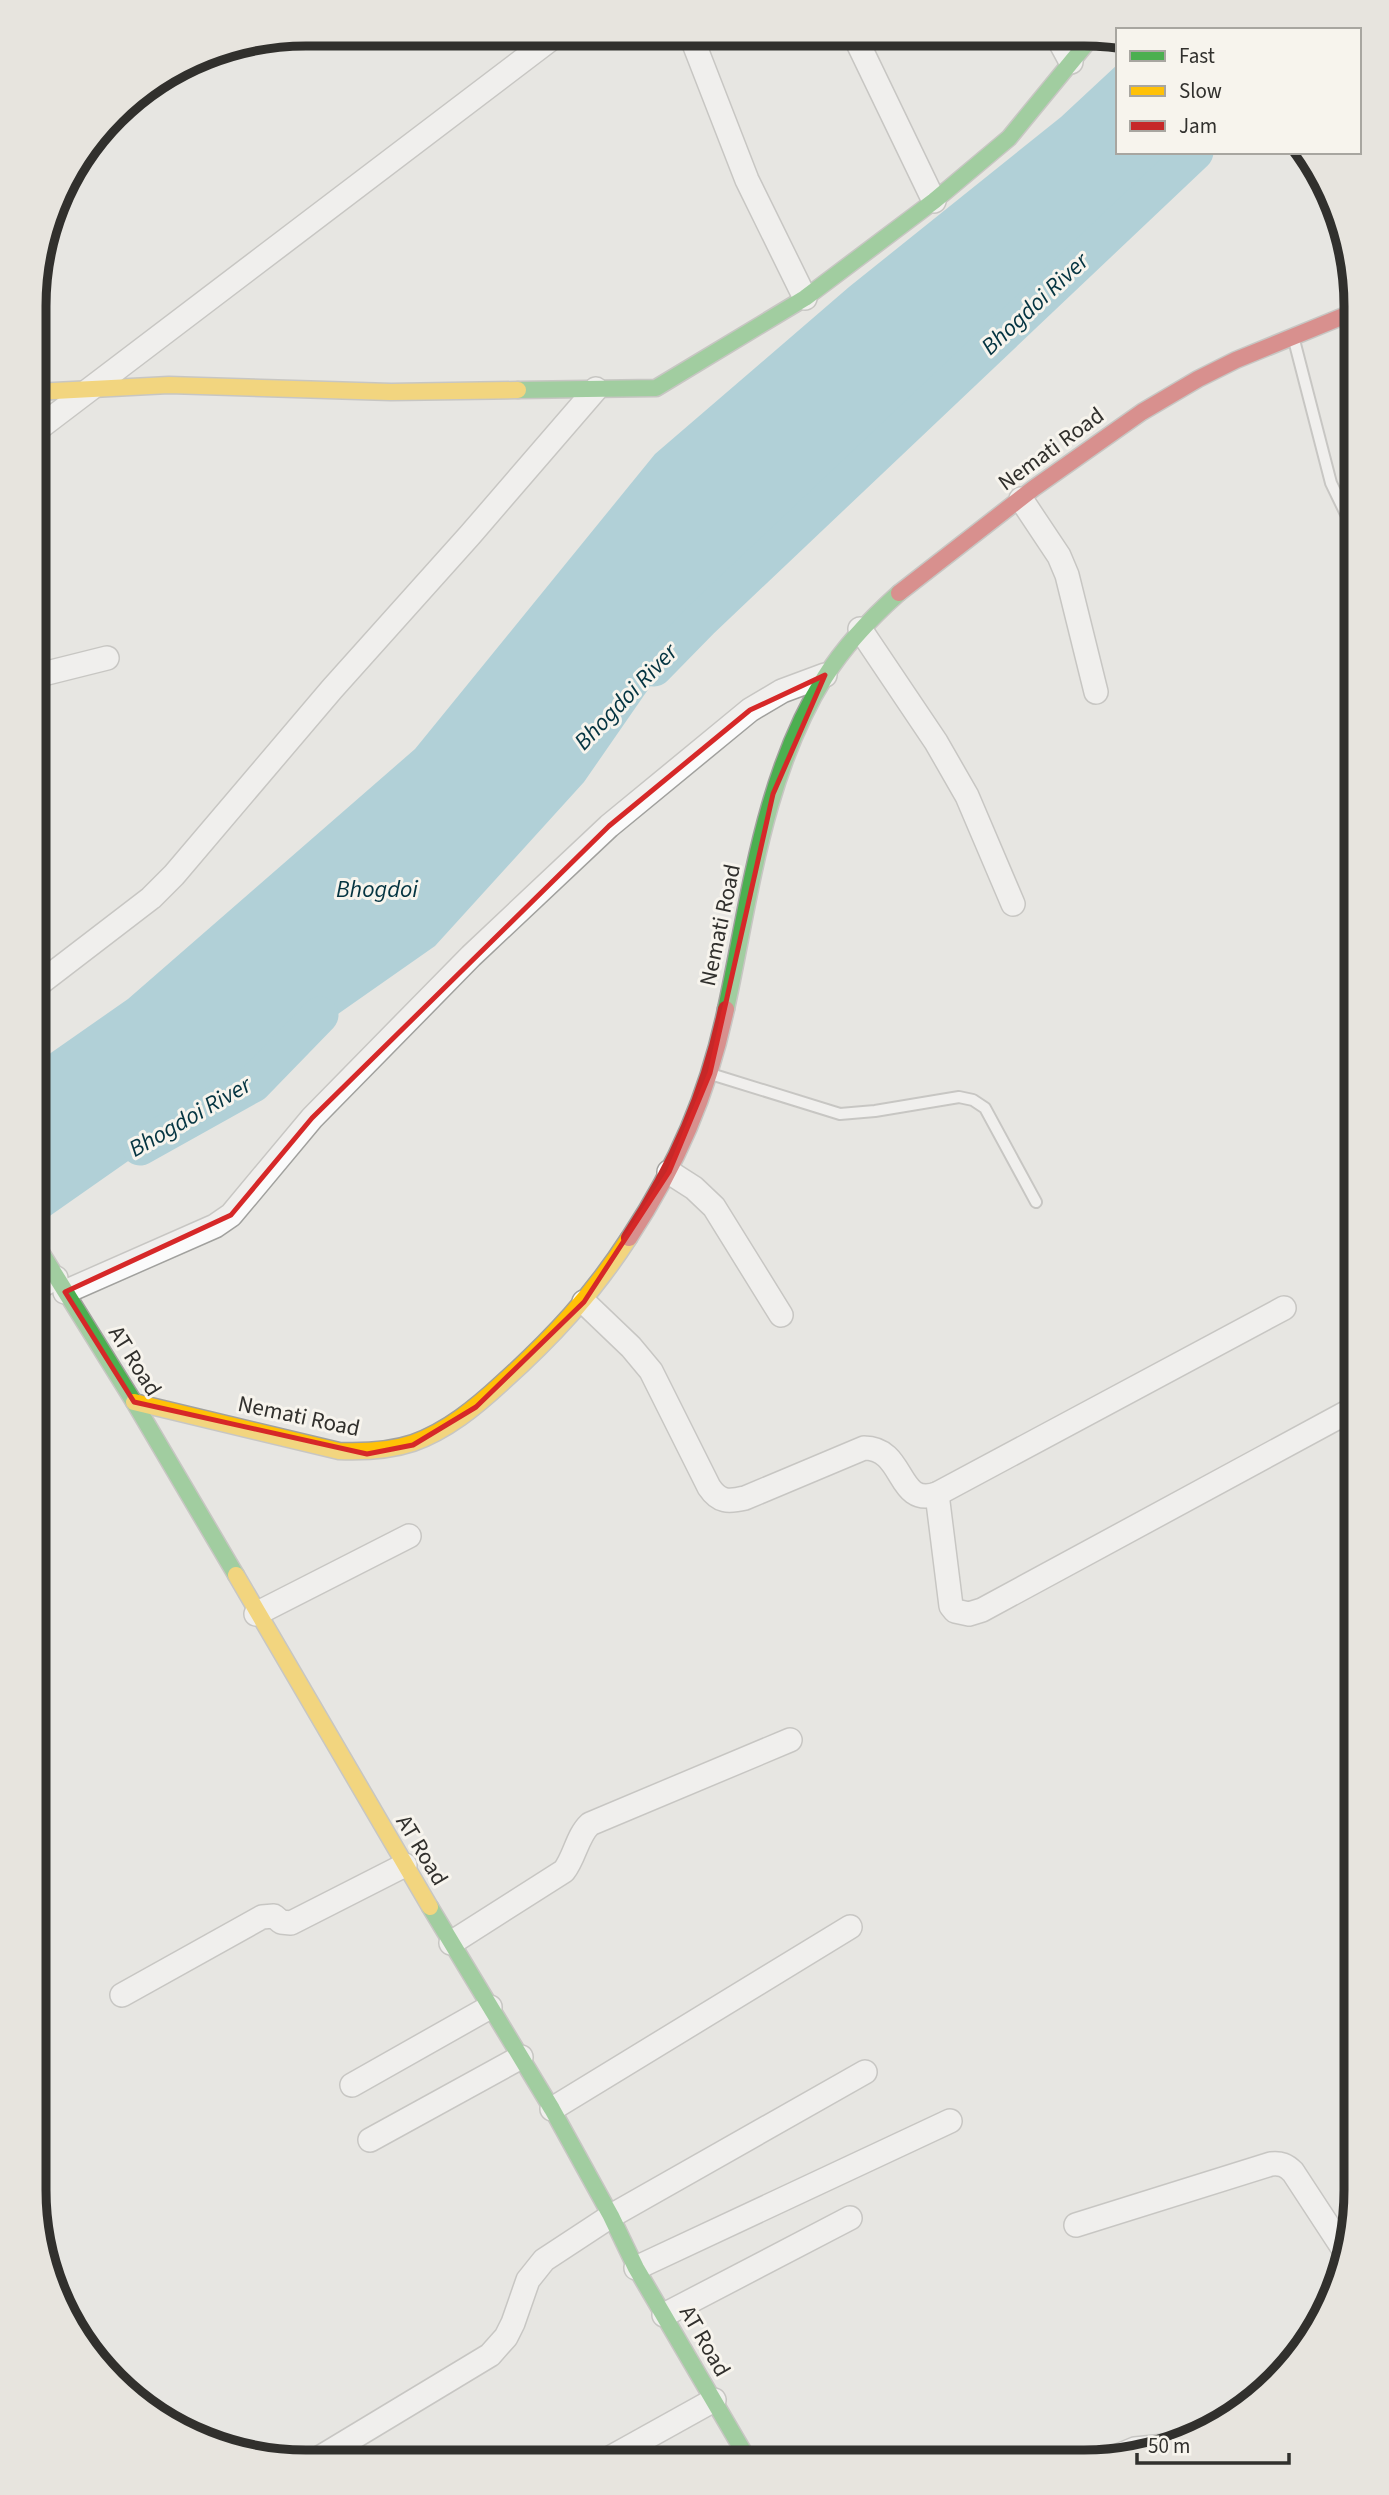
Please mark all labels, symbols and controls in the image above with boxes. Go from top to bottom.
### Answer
legend [1116,28,1361,154]
text: Fast [1179,41,1215,71]
text: Slow [1179,76,1222,106]
text: Jam [1179,111,1217,141]
water label: Bhogdoi River [973,243,1098,363]
street label: Nemati Road [991,399,1111,499]
water label: Bhogdoi River [566,635,687,758]
street label: Nemati Road [691,861,749,989]
water label: Bhogdoi [336,872,418,907]
water label: Bhogdoi River [122,1067,259,1166]
street label: AT Road [100,1319,170,1403]
street label: Nemati Road [235,1387,363,1445]
street label: AT Road [388,1808,456,1892]
street label: AT Road [671,2299,739,2383]
scale bar [1137,2422,1289,2466]
text: 50 m [1148,2431,1190,2461]

